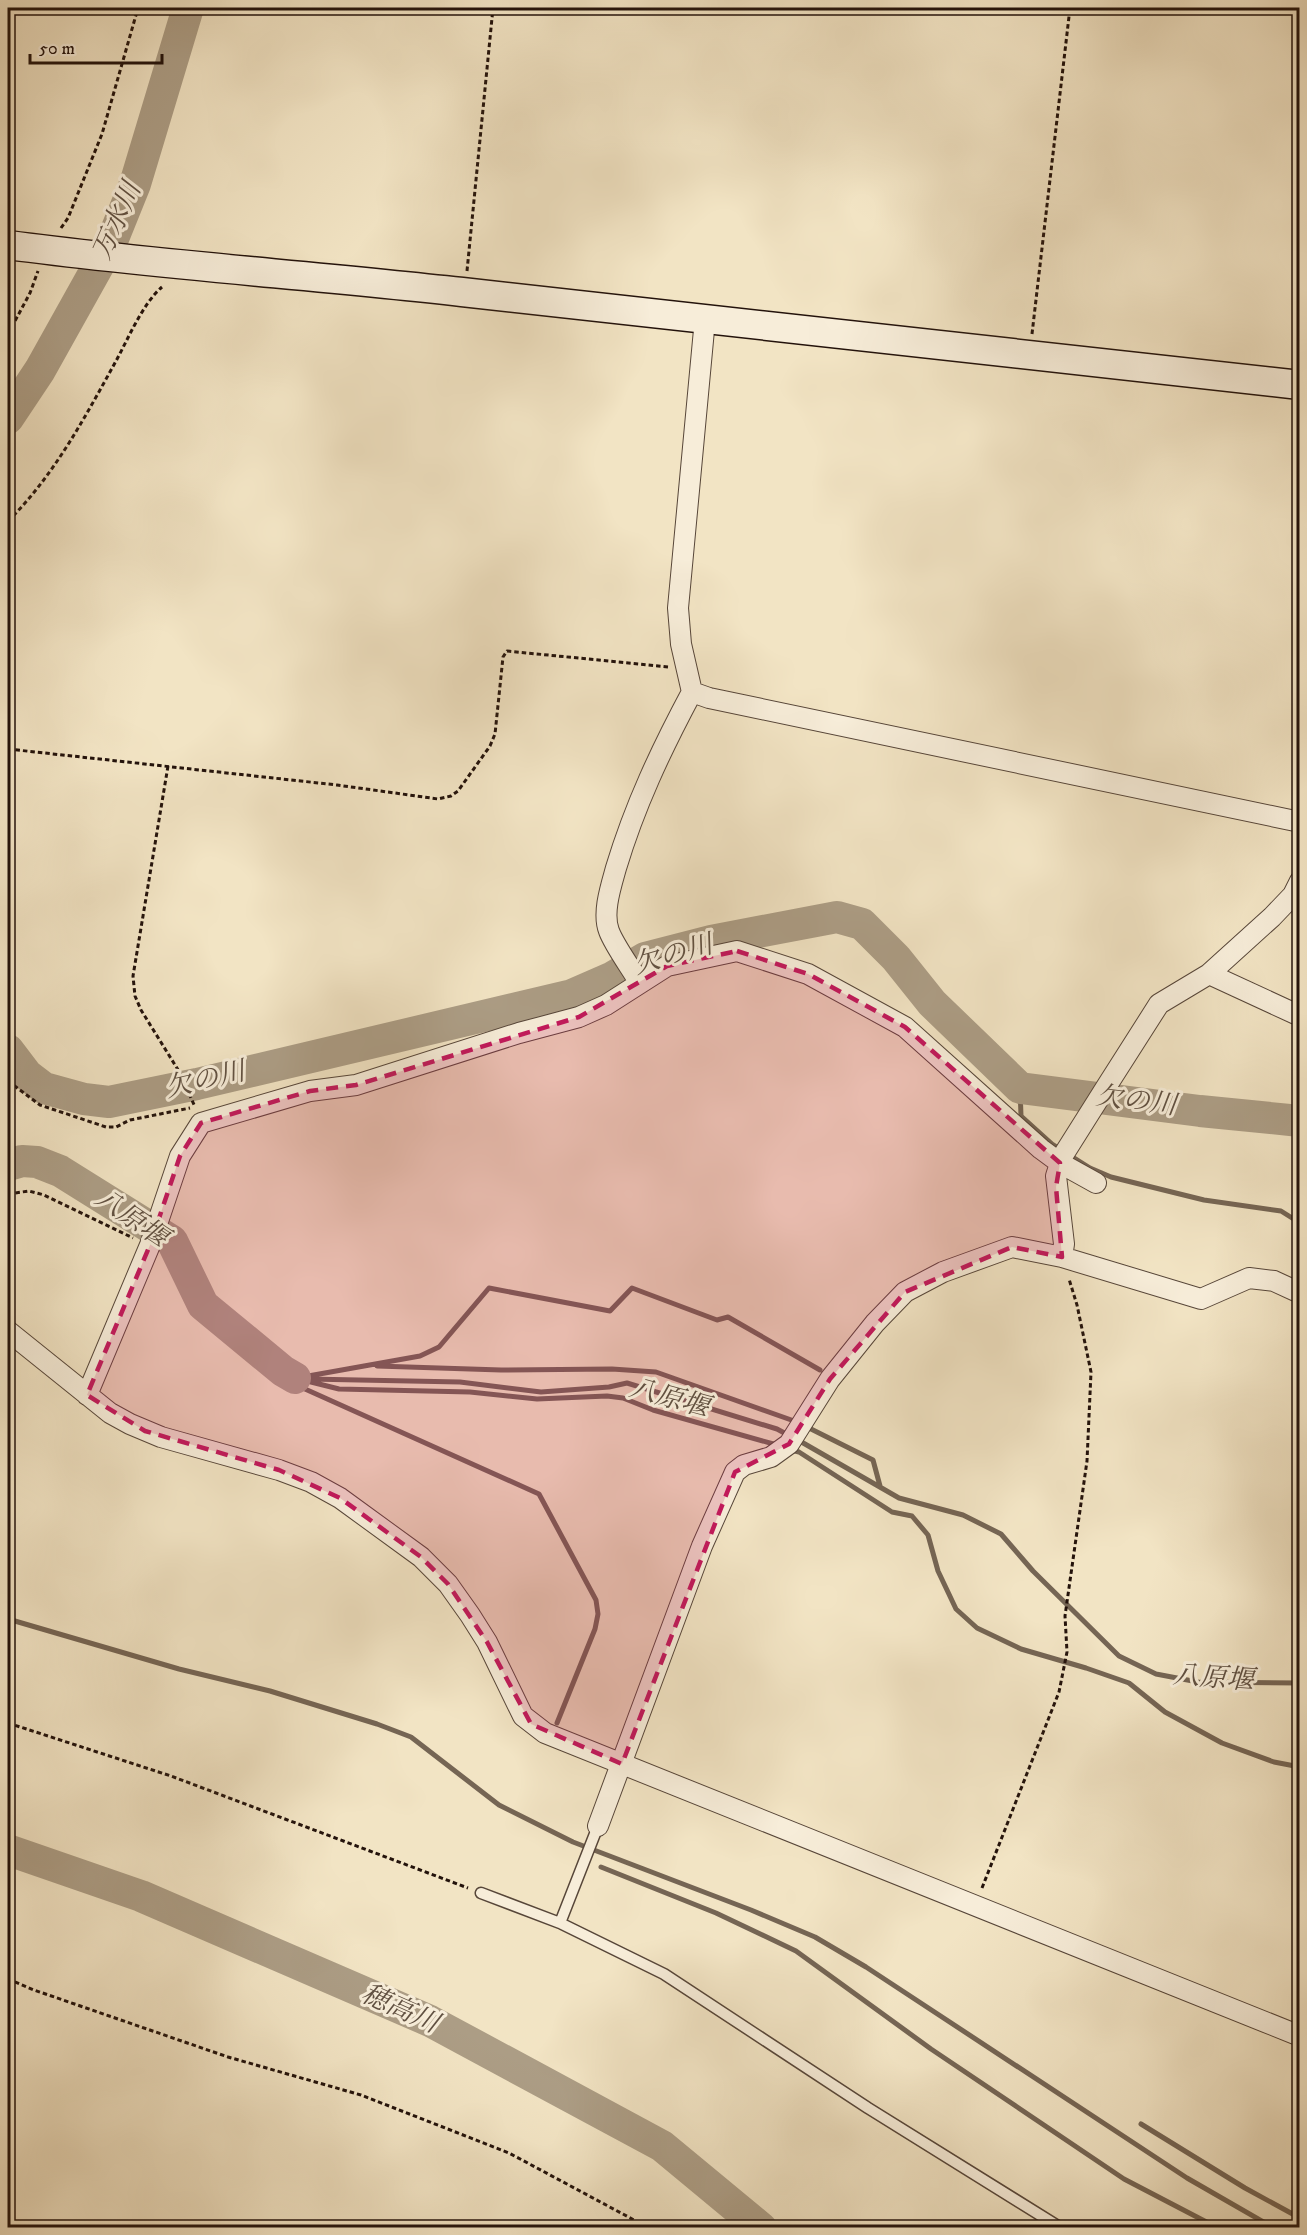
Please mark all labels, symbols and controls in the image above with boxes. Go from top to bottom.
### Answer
scale bar [30,27,162,65]
text: 50 m [39,38,75,60]
water label: 万水川 [85,174,150,265]
water label: 欠の川 [629,927,720,983]
water label: 欠の川 [162,1054,251,1106]
water label: 欠の川 [1094,1079,1181,1123]
water label: 八原堰 [88,1181,177,1257]
water label: 八原堰 [625,1371,716,1426]
water label: 八原堰 [1171,1658,1259,1698]
water label: 穂高川 [356,1977,447,2042]

